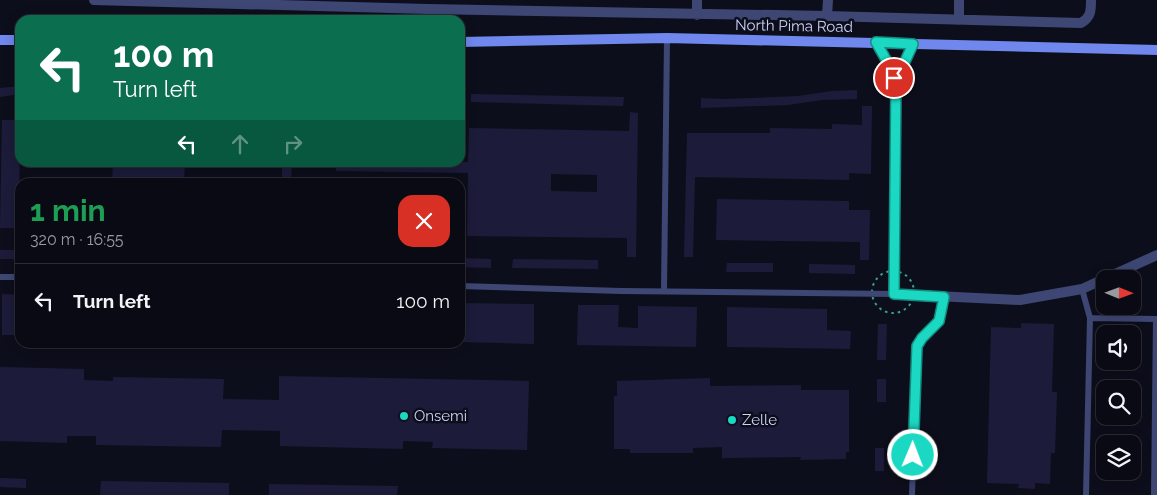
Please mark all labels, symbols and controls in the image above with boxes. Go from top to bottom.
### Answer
street label: North Pima Road [735,16,853,36]
text: 100 m [113,34,214,75]
icon: left [30,35,95,100]
pin [873,57,915,99]
icon: arrive [880,64,908,92]
text: Turn left [113,76,197,102]
icon: left [173,130,201,158]
icon: ahead [226,130,254,158]
icon: right [279,130,307,158]
text: 1 min [30,193,106,228]
button: close [398,195,450,247]
text: 320 m · 16:55 [30,230,124,249]
north arrow [1096,270,1141,315]
map controls [1096,270,1141,480]
icon: left [30,287,58,315]
text: Turn left [73,290,150,312]
text: 100 m [396,290,450,312]
button: sound [1096,325,1141,370]
button: search [1096,380,1141,425]
place label: Onsemi [414,407,467,425]
marker: Onsemi [398,410,410,422]
place label: Zelle [742,411,777,429]
marker: Zelle [726,414,738,426]
position arrow [886,428,938,480]
button: layers [1096,435,1141,480]

